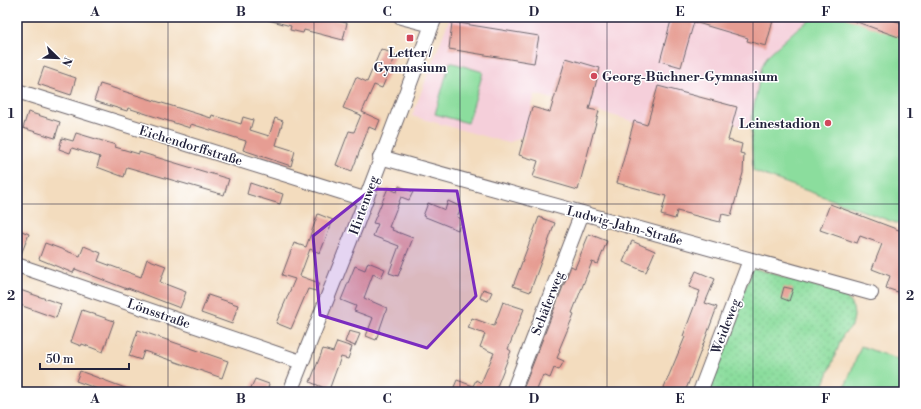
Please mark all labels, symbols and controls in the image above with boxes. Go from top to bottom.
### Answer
text: A [89,4,100,20]
text: B [236,4,246,20]
text: C [382,4,392,20]
text: D [529,4,539,20]
text: E [675,4,685,20]
text: F [821,4,831,20]
marker: Letter / Gymnasium [405,33,415,43]
north arrow [38,38,78,78]
place label: Letter / Gymnasium [373,45,447,76]
text: N [58,55,74,69]
place label: Georg-Büchner-Gymnasium [602,69,778,85]
marker: Georg-Büchner-Gymnasium [589,71,599,81]
text: 1 [8,106,15,122]
text: 1 [907,106,914,122]
place label: Leinestadion [739,116,820,132]
marker: Leinestadion [823,118,833,128]
street label: Eichendorffstraße [137,123,245,169]
street label: Hirtenweg [346,173,382,237]
street label: Ludwig-Jahn-Straße [565,203,685,249]
street label: Schäferweg [528,269,568,338]
text: 2 [7,288,15,304]
text: 2 [906,288,914,304]
street label: Lönsstraße [125,296,193,332]
street label: Weideweg [708,296,744,357]
scale bar [40,345,129,371]
text: 50 m [46,352,74,367]
text: A [89,391,100,407]
text: B [236,391,246,407]
text: C [382,391,392,407]
text: D [529,391,539,407]
text: E [675,391,685,407]
text: F [821,391,831,407]

